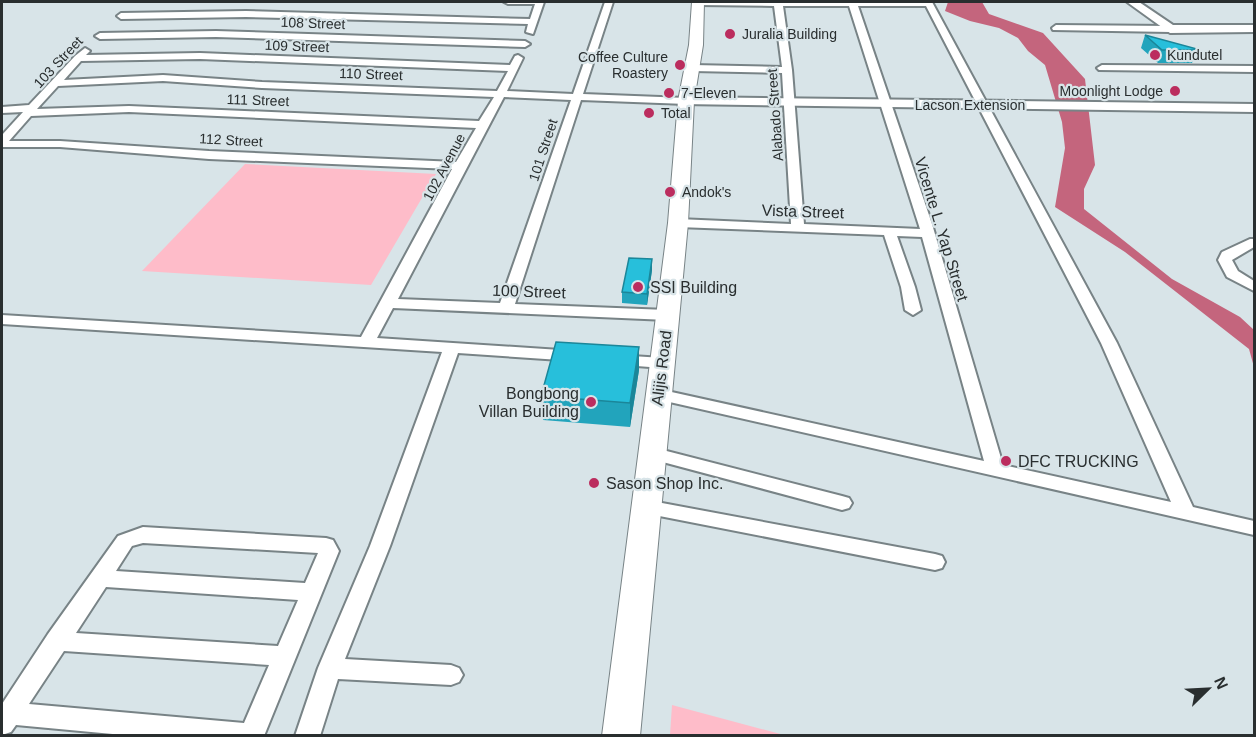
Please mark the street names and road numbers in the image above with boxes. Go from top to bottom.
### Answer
street label: 108 Street [280,14,346,32]
street label: 103 Street [30,33,86,91]
street label: 109 Street [264,37,330,55]
street label: 110 Street [339,65,403,83]
street label: Alabado Street [764,68,786,162]
street label: 111 Street [226,91,290,109]
street label: Lacson Extension [915,97,1025,113]
street label: 101 Street [525,117,561,183]
street label: 112 Street [199,130,263,150]
street label: 102 Avenue [420,131,468,203]
street label: Vicente L. Yap Street [912,155,972,304]
street label: Vista Street [762,202,845,221]
street label: 100 Street [492,282,567,301]
street label: Alijis Road [648,330,675,407]

